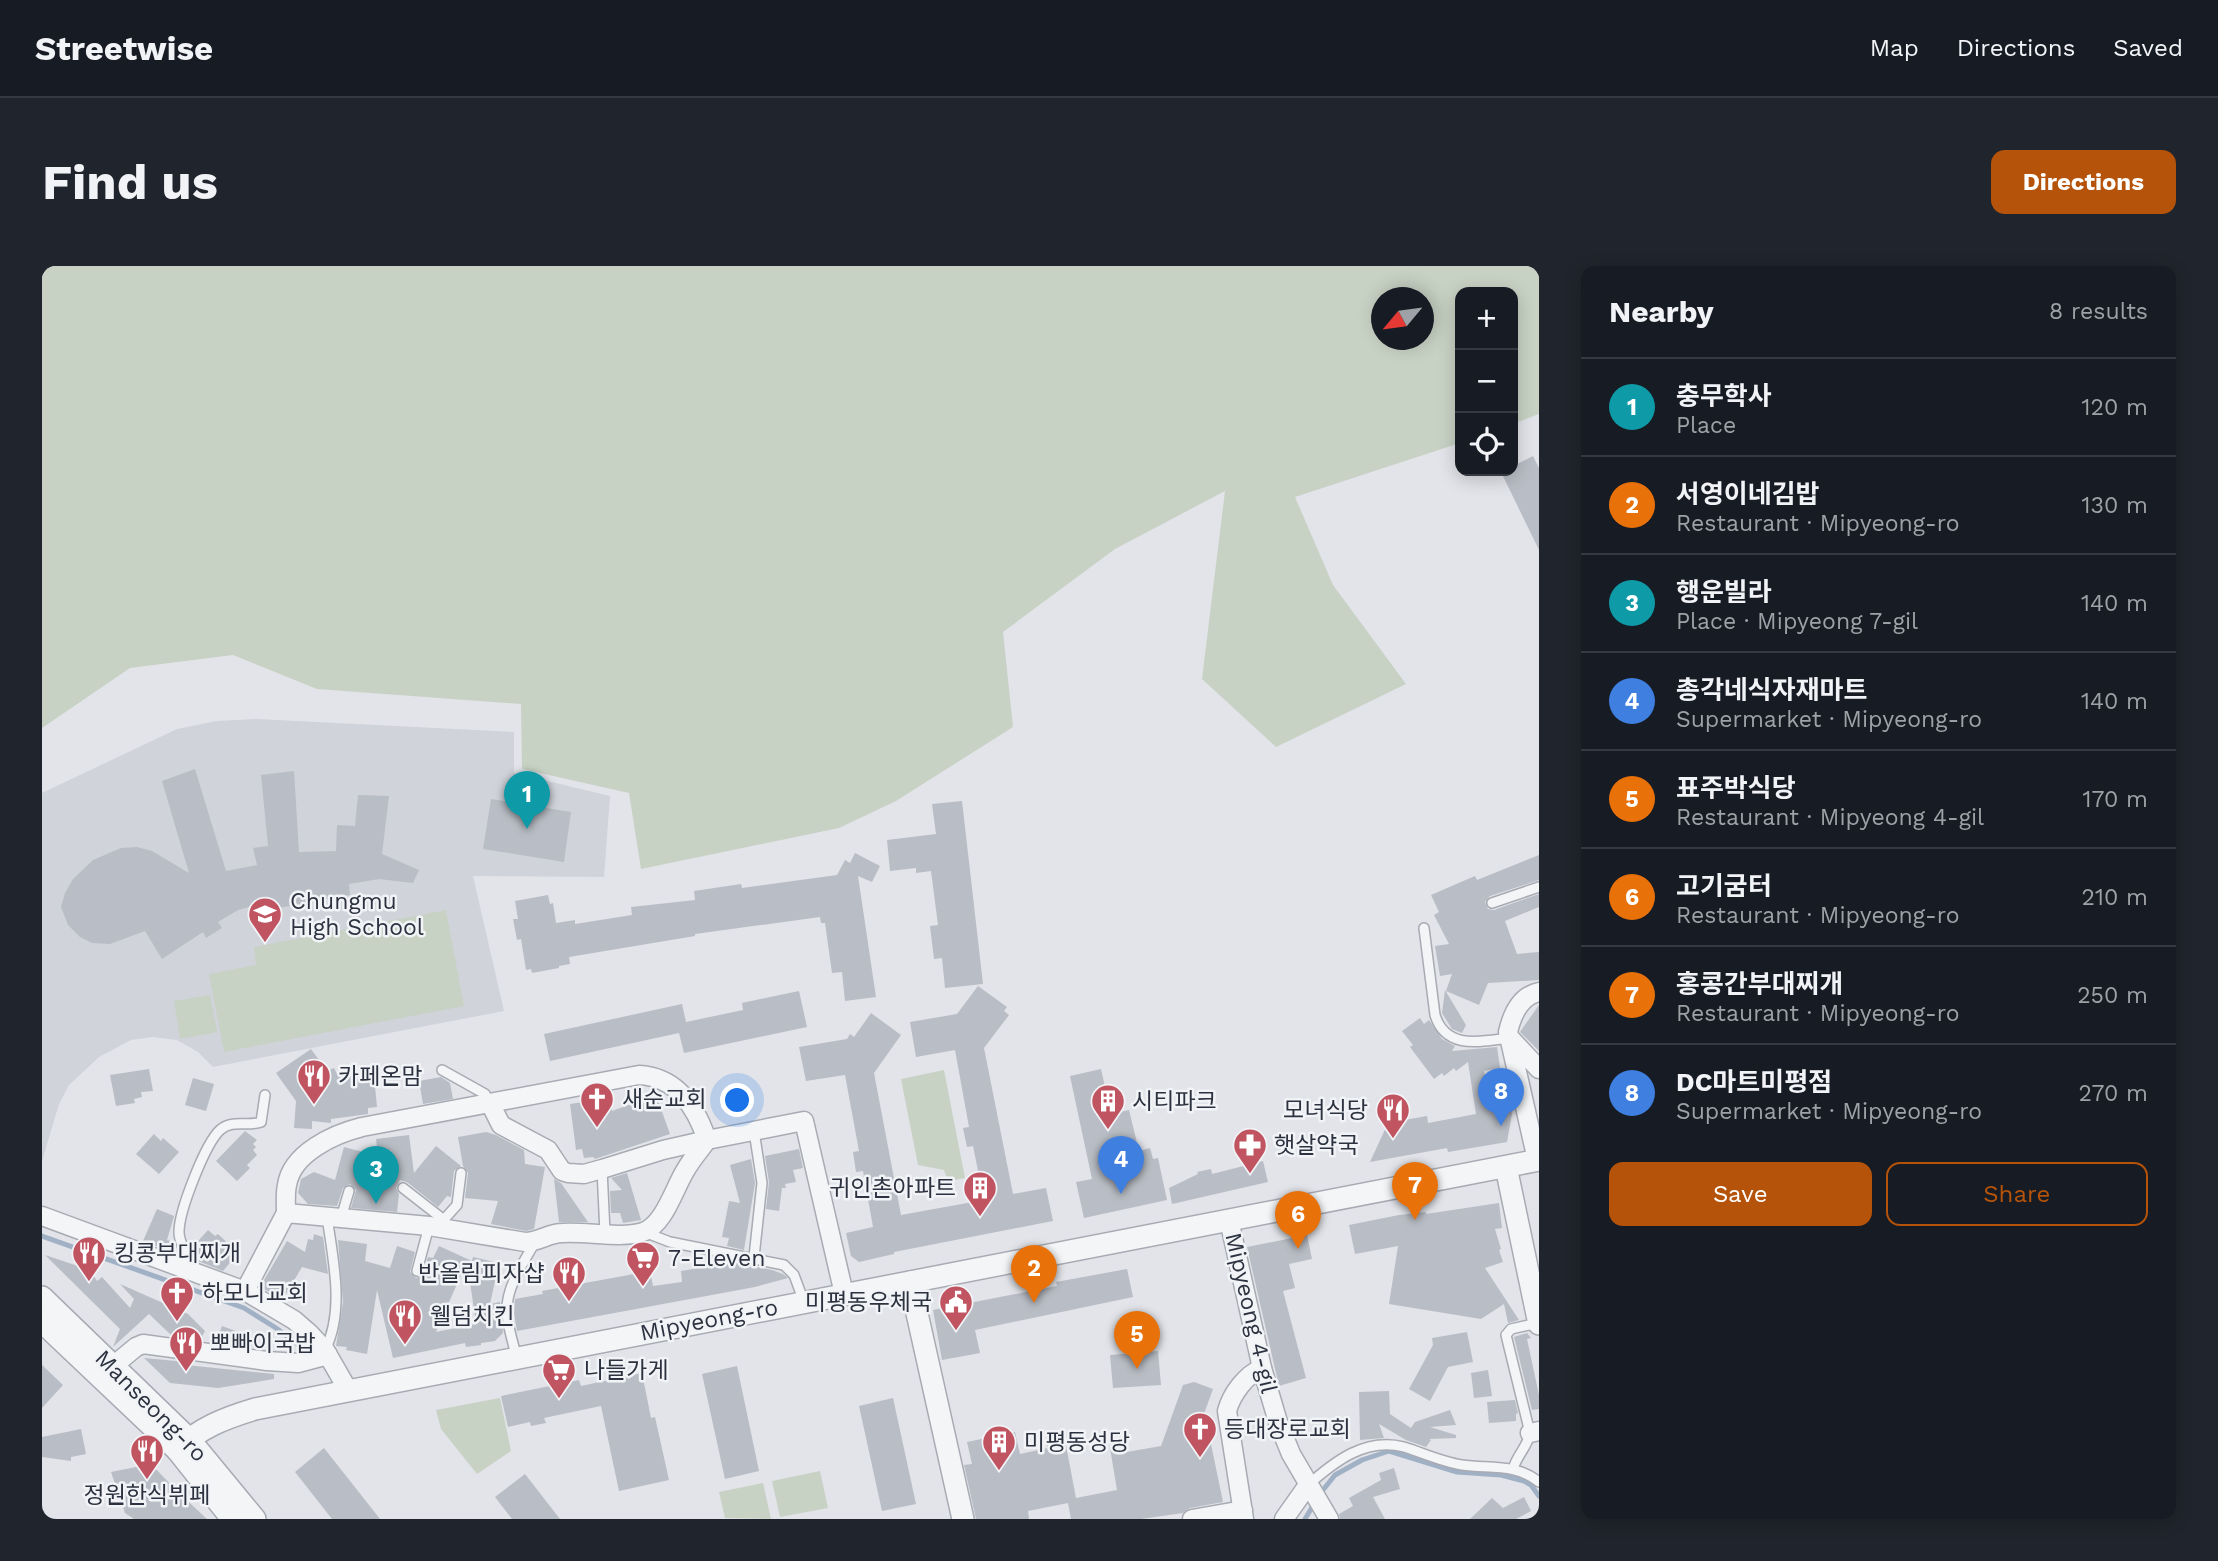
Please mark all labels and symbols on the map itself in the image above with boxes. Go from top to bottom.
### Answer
north arrow [1371,287,1434,350]
pin: 1 [504,771,550,829]
place label: Chungmu High School [290,888,424,941]
school or university icon: Chungmu High School [246,895,284,944]
restaurant icon: 카페온맘 [295,1057,333,1106]
place label: 카페온맘 [338,1063,423,1090]
pin: 8 [1478,1068,1524,1126]
church icon: 새순교회 [578,1080,616,1129]
building icon: 시티파크 [1089,1082,1127,1131]
your location [720,1083,754,1117]
place label: 새순교회 [622,1086,707,1113]
place label: 시티파크 [1132,1088,1217,1115]
restaurant icon: 모녀식당 [1374,1091,1412,1140]
place label: 모녀식당 [1283,1097,1368,1124]
pharmacy icon: 햇살약국 [1231,1126,1269,1175]
place label: 햇살약국 [1274,1132,1359,1159]
pin: 4 [1098,1136,1144,1194]
pin: 3 [353,1146,399,1204]
pin: 7 [1392,1162,1438,1220]
building icon: 귀인촌아파트 [961,1169,999,1218]
place label: 귀인촌아파트 [829,1175,956,1202]
pin: 6 [1275,1191,1321,1249]
street label: Mipyeong 4-gil [1219,1230,1283,1396]
restaurant icon: 킹콩부대찌개 [70,1234,108,1283]
supermarket icon: 7-Eleven [624,1239,662,1288]
place label: 킹콩부대찌개 [114,1240,241,1267]
place label: 7-Eleven [668,1245,766,1272]
pin: 2 [1011,1245,1057,1303]
restaurant icon: 반올림피자샵 [550,1254,588,1303]
place label: 반올림피자샵 [418,1260,545,1287]
church icon: 하모니교회 [158,1274,196,1323]
place label: 하모니교회 [202,1280,308,1307]
public building icon: 미평동우체국 [937,1283,975,1332]
place label: 미평동우체국 [805,1289,932,1316]
street label: Mipyeong-ro [638,1293,780,1347]
restaurant icon: 웰덤치킨 [386,1297,424,1346]
place label: 웰덤치킨 [430,1303,515,1330]
pin: 5 [1114,1311,1160,1369]
restaurant icon: 뽀빠이국밥 [167,1324,205,1373]
place label: 뽀빠이국밥 [210,1330,316,1357]
street label: Manseong-ro [89,1344,213,1468]
supermarket icon: 나들가게 [540,1351,578,1400]
place label: 나들가게 [584,1357,669,1384]
church icon: 등대장로교회 [1181,1410,1219,1459]
place label: 등대장로교회 [1224,1416,1351,1443]
building icon: 미평동성당 [980,1423,1018,1472]
place label: 미평동성당 [1024,1429,1130,1456]
restaurant icon: 정원한식뷔페 [128,1432,166,1481]
place label: 정원한식뷔페 [84,1482,210,1509]

